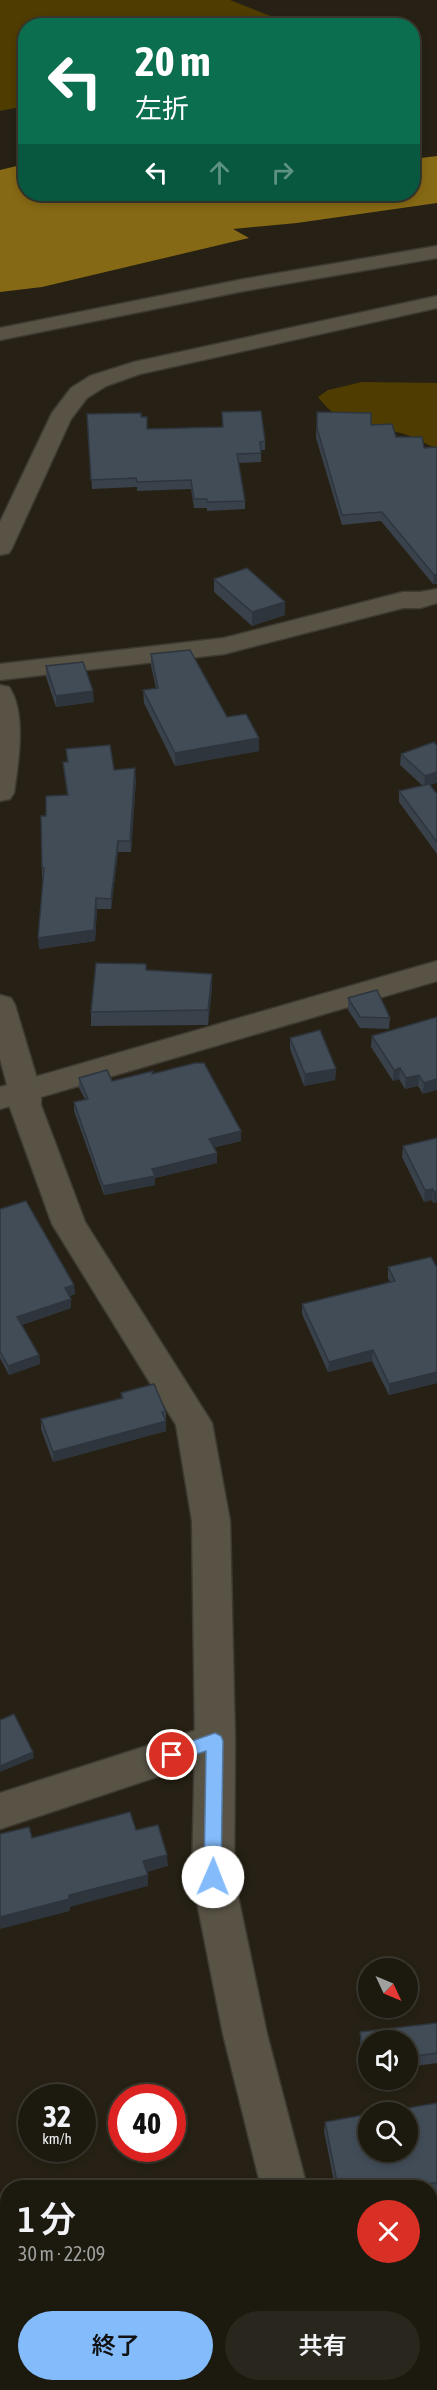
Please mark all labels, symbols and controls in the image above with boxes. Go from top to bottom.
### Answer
text: 20 m [135,37,210,85]
icon: left [36,42,114,120]
text: 左折 [135,93,189,124]
icon: left [140,156,173,189]
icon: ahead [203,156,236,189]
icon: right [266,156,299,189]
pin [146,1729,197,1780]
icon: arrive [155,1738,188,1771]
position arrow [181,1845,245,1909]
north arrow [358,1958,418,2018]
map controls [358,1958,418,2162]
button: sound [358,2030,418,2090]
speed limit sign: 40 [108,2084,186,2162]
text: 32 [43,2099,71,2133]
button: search [358,2102,418,2162]
text: km/h [42,2130,72,2147]
text: 1 分 [18,2198,76,2240]
button: close [357,2200,420,2263]
text: 30 m · 22:09 [18,2242,105,2265]
button: 終了 [18,2311,213,2380]
button: 共有 [225,2311,420,2380]

